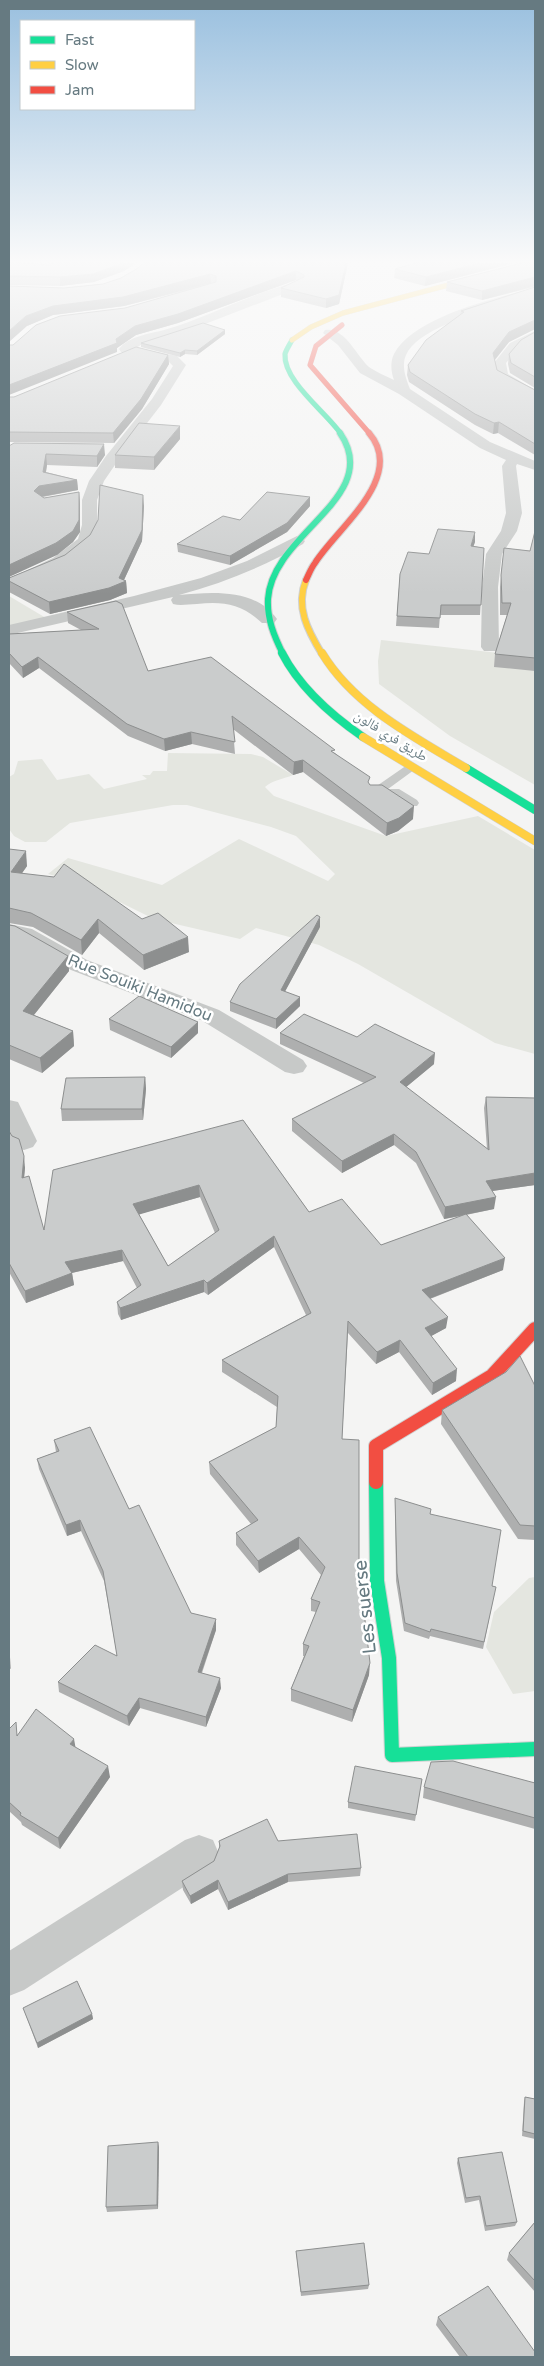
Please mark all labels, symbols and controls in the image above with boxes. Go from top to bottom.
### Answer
legend [20,20,195,110]
text: Fast [65,31,95,49]
text: Slow [65,56,99,74]
text: Jam [65,81,94,99]
street label: طريق فري فالون [350,707,431,767]
street label: Rue Souiki Hamidou [65,950,215,1026]
street label: Les suerse [349,1559,381,1655]

